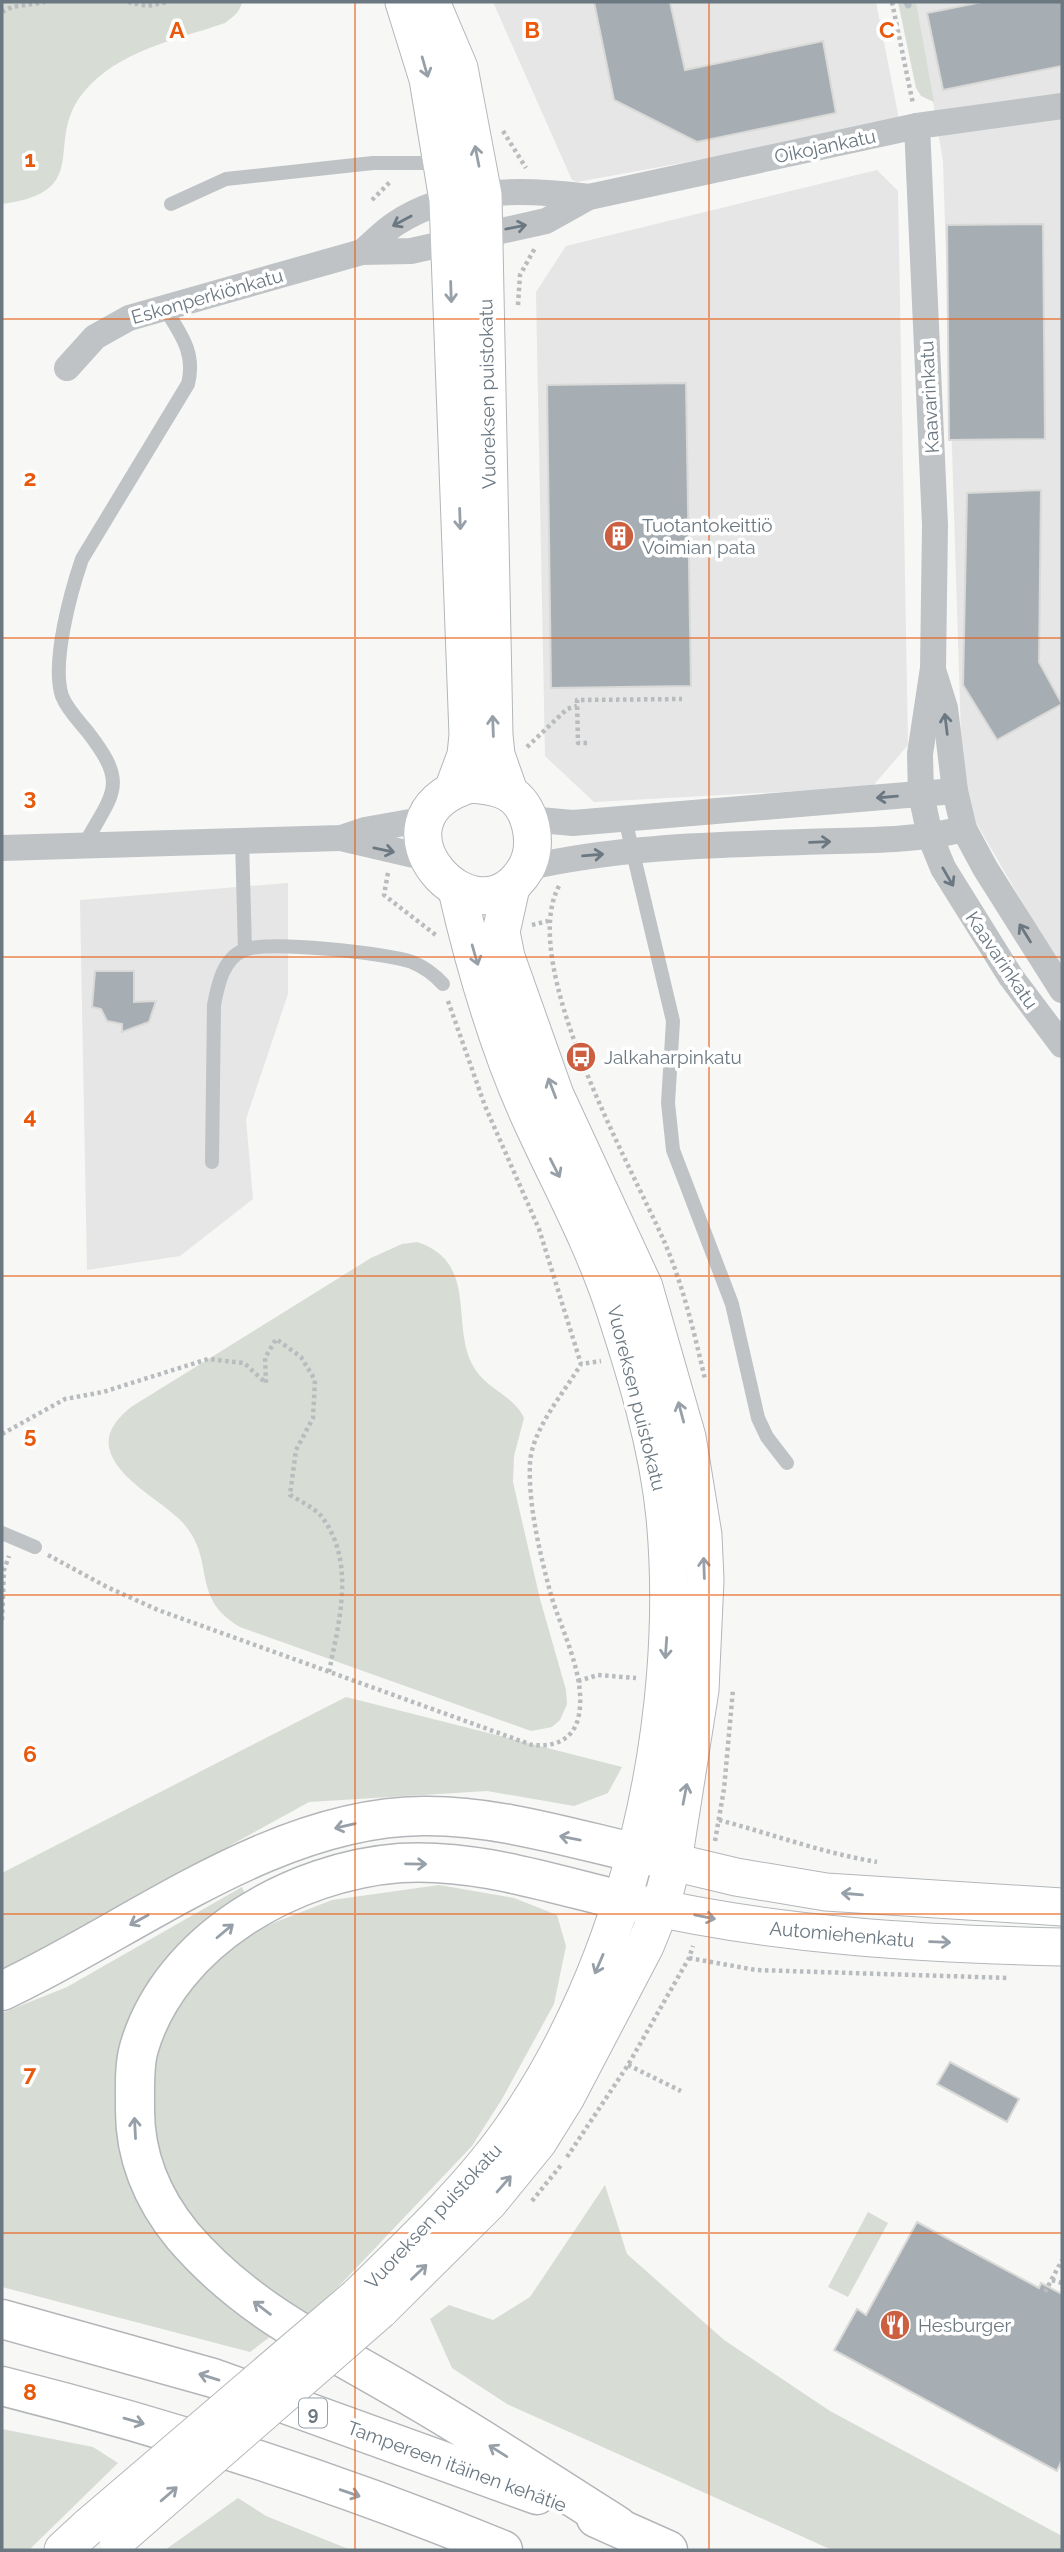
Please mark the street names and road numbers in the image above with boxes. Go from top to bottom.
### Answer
street label: Oikojankatu [772,125,878,167]
street label: Eskonperkiönkatu [129,264,285,328]
street label: Vuoreksen puistokatu [474,299,500,489]
street label: Kaavarinkatu [915,340,943,454]
street label: Kaavarinkatu [961,907,1043,1013]
street label: Vuoreksen puistokatu [603,1303,671,1493]
street label: Automiehenkatu [769,1917,915,1951]
street label: Vuoreksen puistokatu [360,2139,506,2293]
road number: 9 [299,2398,327,2428]
street label: Tampereen itäinen kehätie [344,2416,570,2516]

